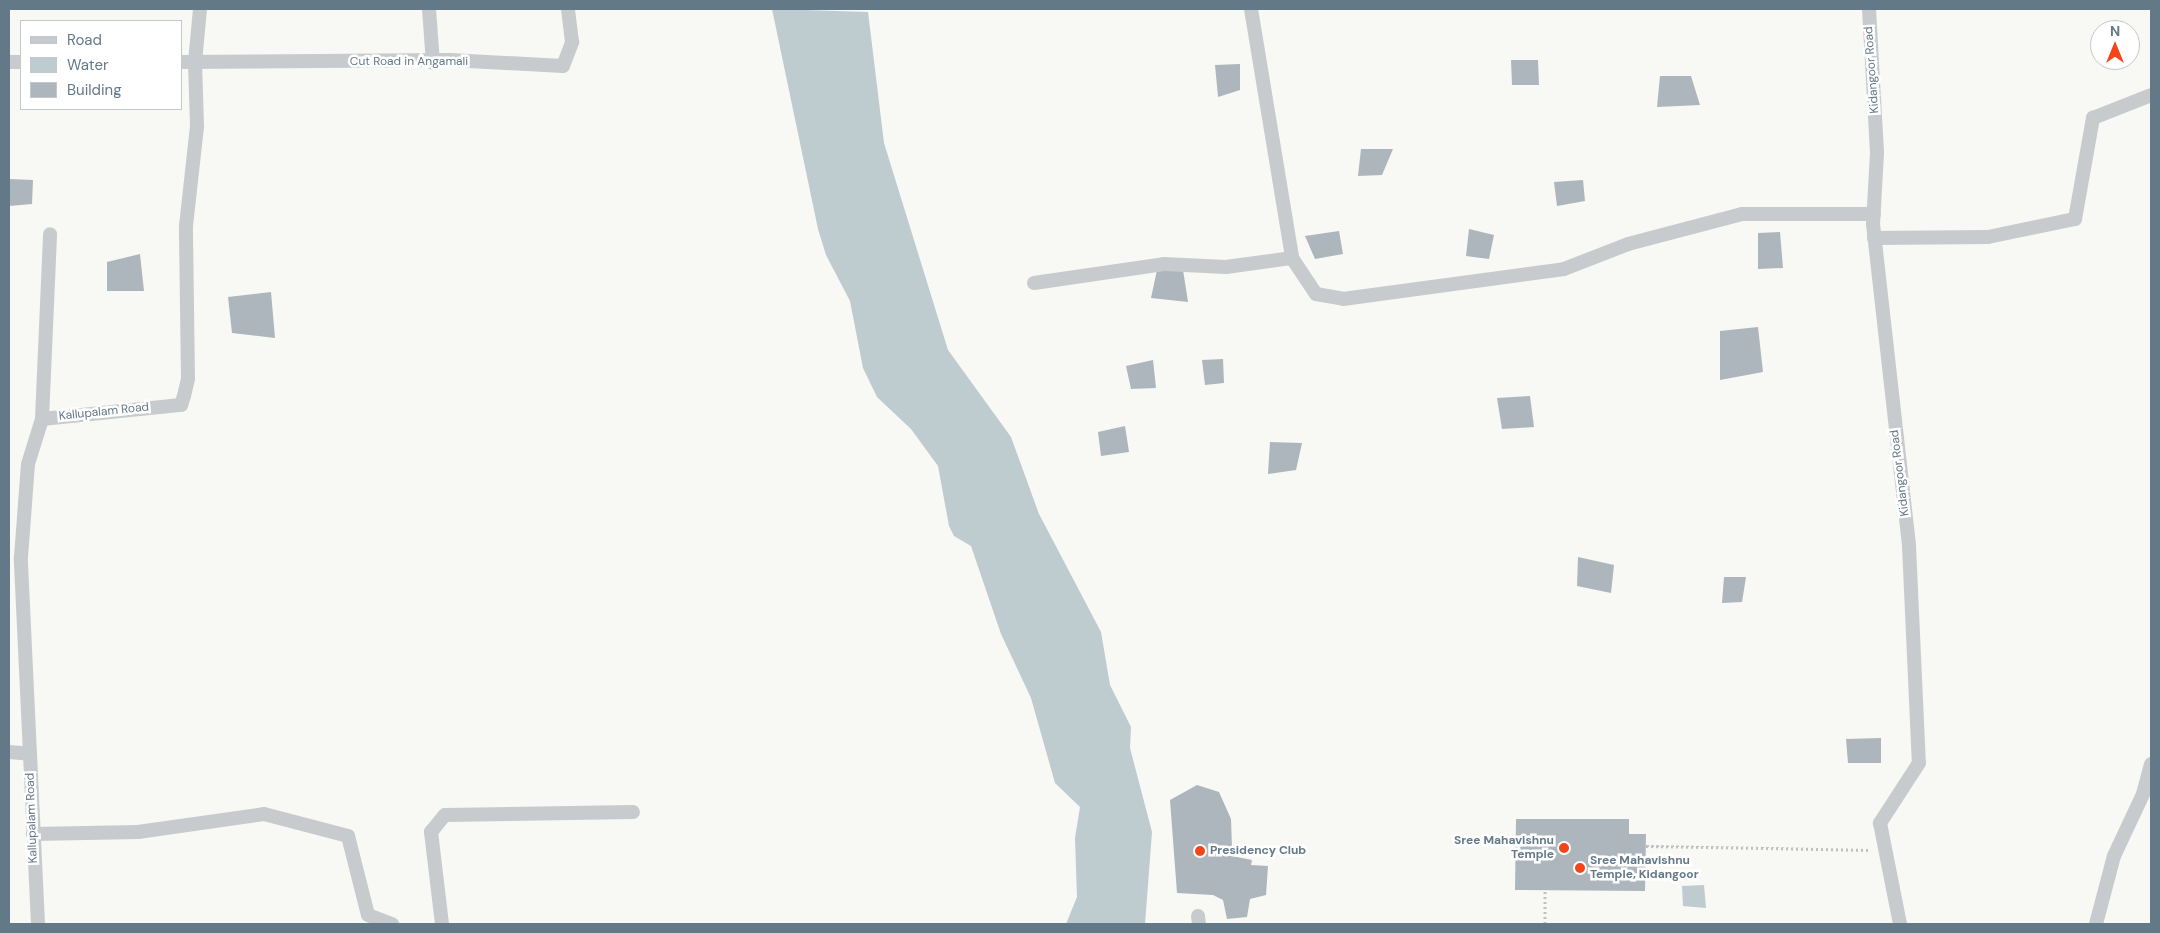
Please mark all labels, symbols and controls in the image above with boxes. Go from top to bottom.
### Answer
legend [20,20,182,110]
north arrow [2090,20,2140,70]
text: N [2110,22,2120,40]
street label: Kidangoor Road [1862,26,1882,114]
text: Road [67,30,102,50]
text: Water [67,55,108,75]
street label: Cut Road in Angamali [350,55,468,69]
text: Building [67,80,122,100]
street label: Kallupalam Road [58,400,150,424]
street label: Kidangoor Road [1888,429,1912,517]
street label: Kallupalam Road [23,772,41,864]
place label: Sree Mahavishnu Temple [1454,834,1554,862]
marker: Sree Mahavishnu Temple [1558,842,1570,854]
place label: Presidency Club [1210,844,1306,858]
marker: Presidency Club [1194,845,1206,857]
place label: Sree Mahavishnu Temple, Kidangoor [1590,854,1699,882]
marker: Sree Mahavishnu Temple, Kidangoor [1574,862,1586,874]

